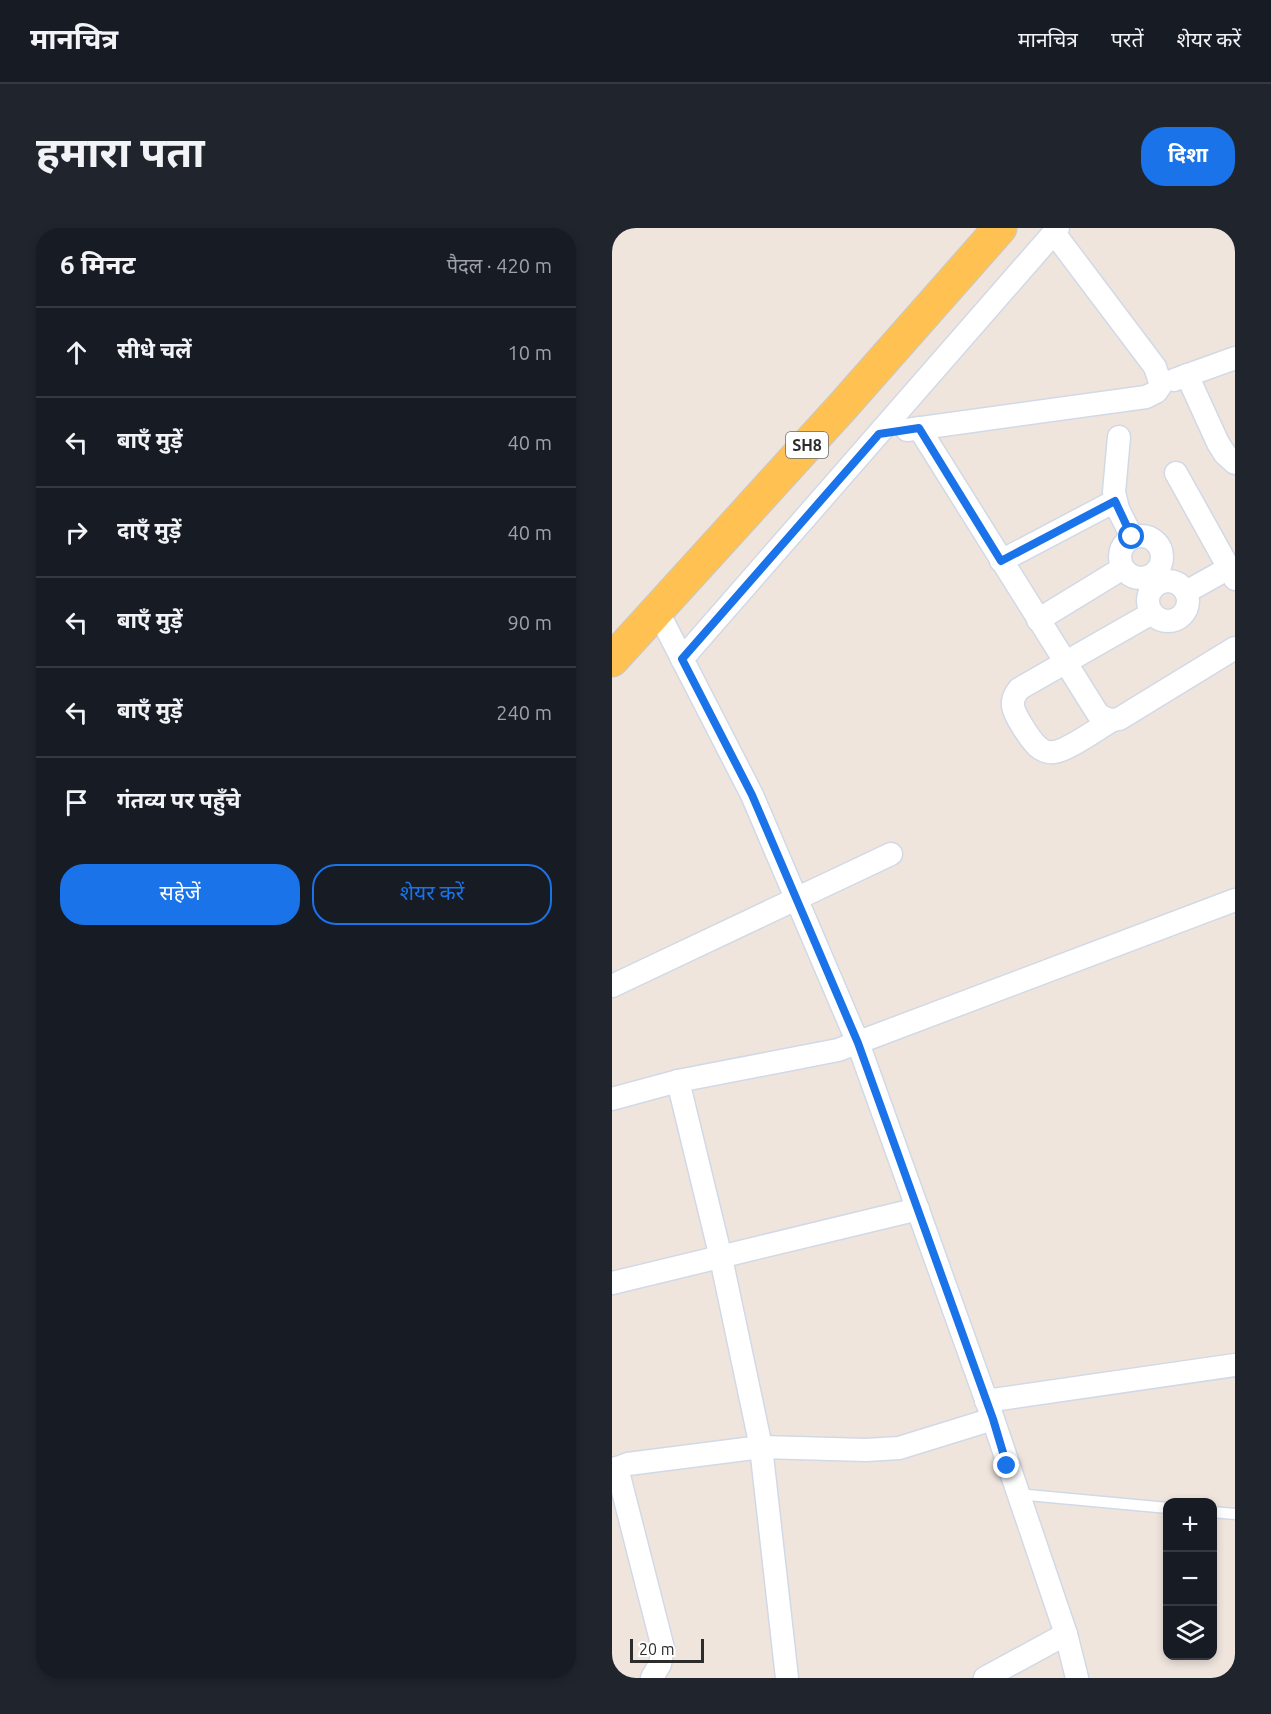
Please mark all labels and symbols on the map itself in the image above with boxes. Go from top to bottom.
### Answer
road number: SH8 [786,432,828,458]
route start [1118,523,1144,549]
route end [993,1452,1019,1478]
scale bar [630,1636,704,1664]

